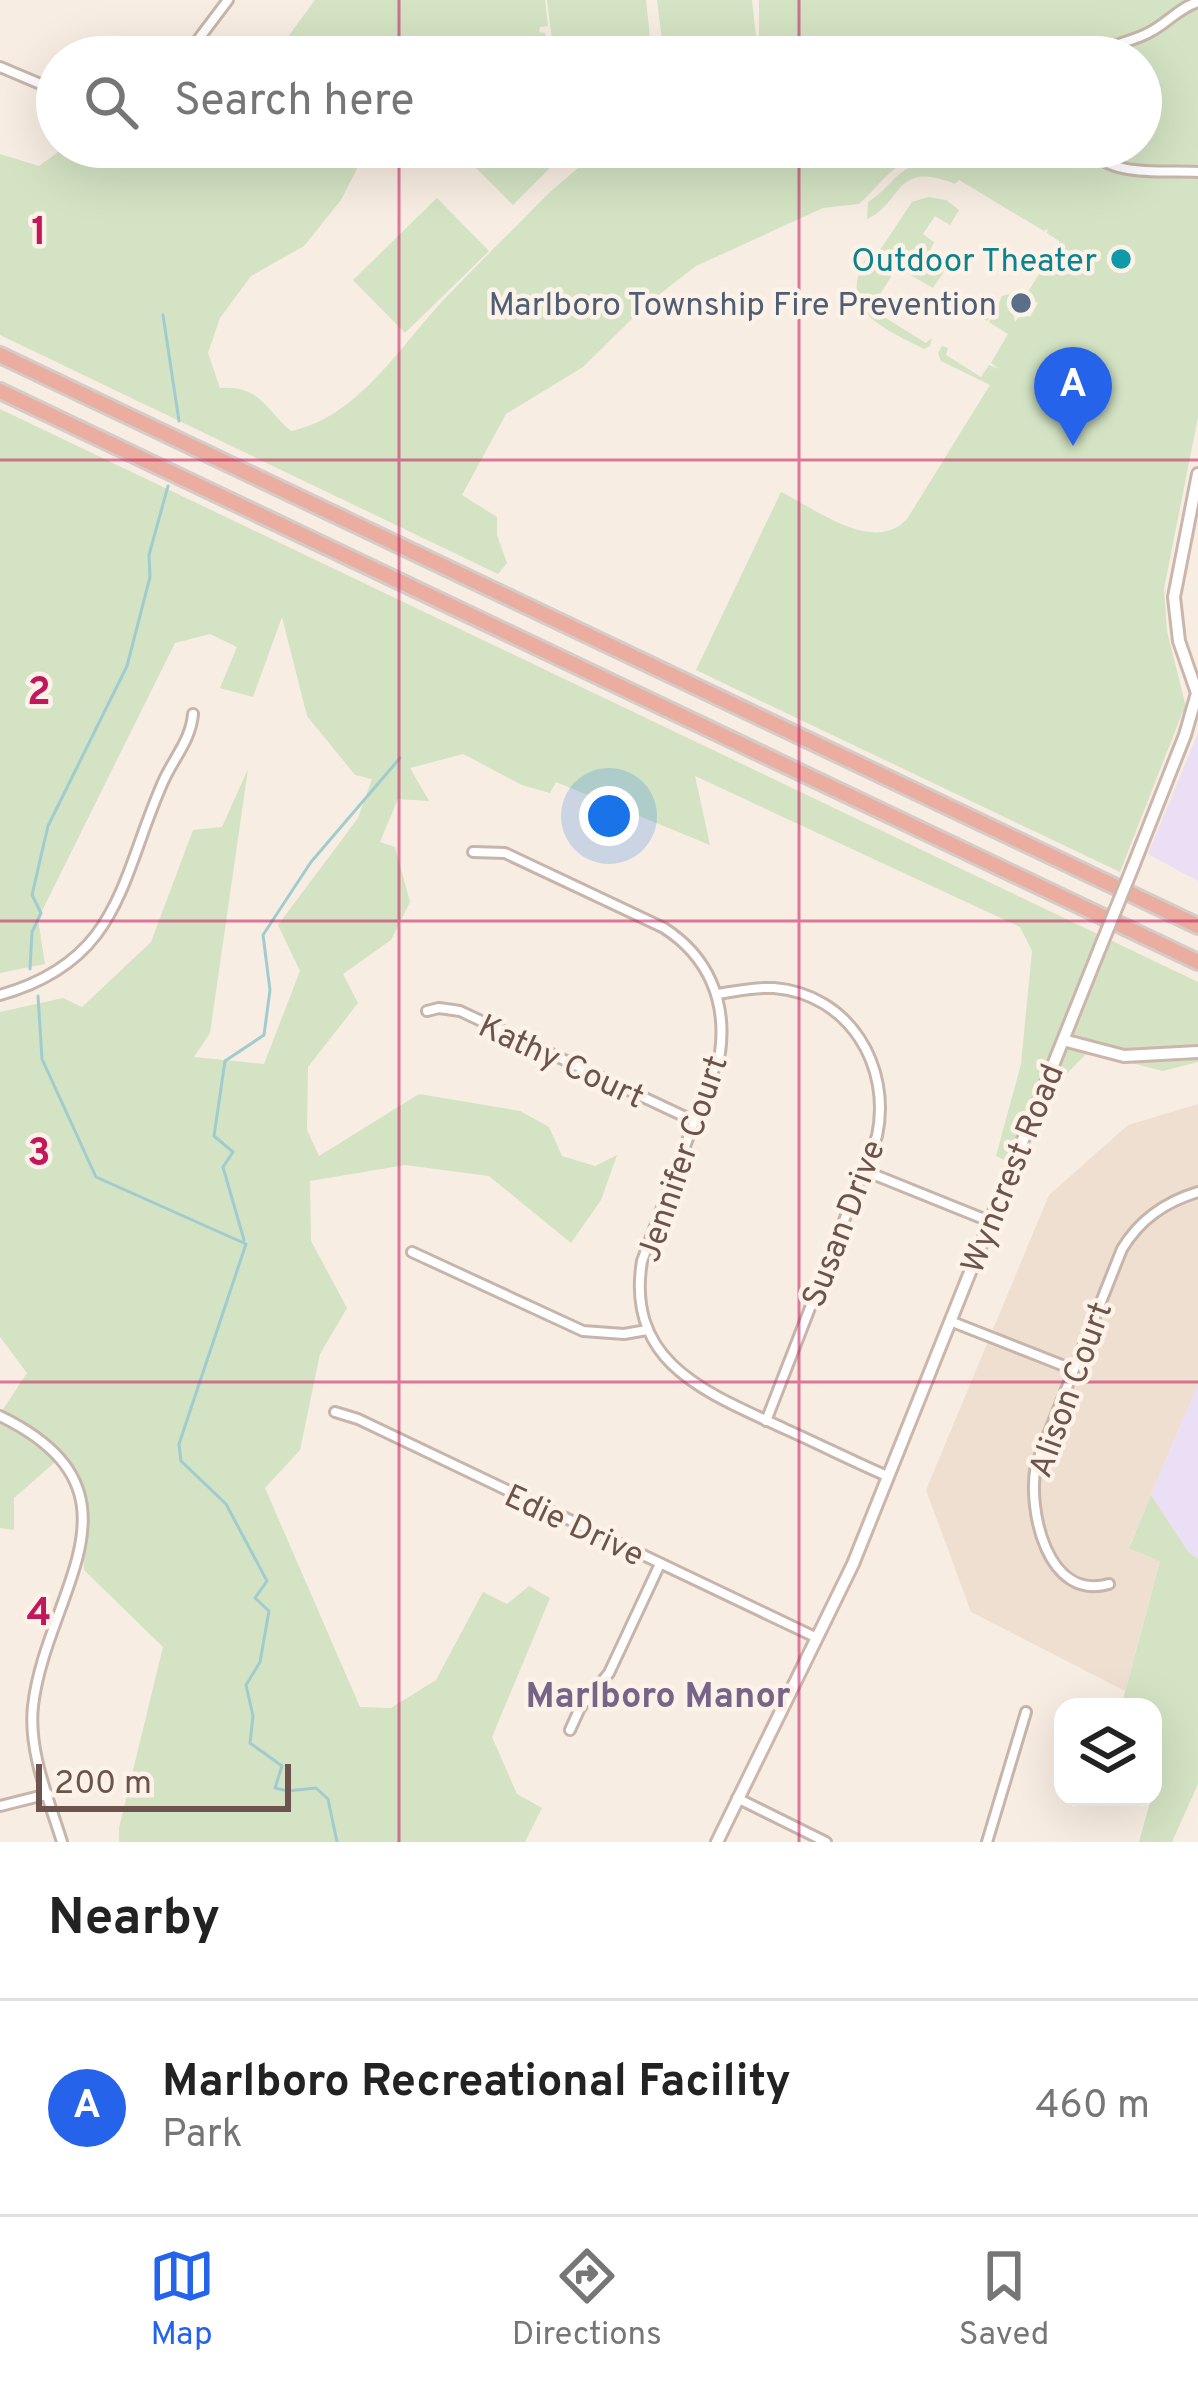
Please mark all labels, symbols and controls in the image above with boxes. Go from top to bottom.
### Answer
search box [36,36,1162,168]
icon: search [78,69,144,135]
text: Search here [174,74,414,131]
text: 1 [31,210,47,259]
place label: Outdoor Theater [851,242,1097,284]
marker: Outdoor Theater [1108,246,1134,272]
place label: Marlboro Township Fire Prevention [489,286,997,328]
marker: Marlboro Township Fire Prevention [1008,290,1034,316]
pin: A [1034,347,1112,446]
text: 2 [27,670,51,719]
your location [579,786,639,846]
street label: Kathy Court [471,1007,650,1120]
street label: Jennifer Court [630,1051,740,1268]
street label: Wyncrest Road [954,1059,1076,1280]
text: 3 [27,1131,51,1180]
street label: Susan Drive [795,1135,897,1314]
street label: Alison Court [1022,1297,1124,1484]
street label: Edie Drive [497,1477,650,1578]
text: 4 [26,1591,52,1640]
district label: Marlboro Manor [525,1675,791,1721]
map controls [1054,1698,1162,1806]
button: layers [1054,1698,1162,1806]
scale bar [36,1758,291,1811]
text: 200 m [54,1764,152,1806]
text: Nearby [48,1888,220,1953]
text: Marlboro Recreational Facility [162,2055,791,2112]
text: A [73,2083,101,2132]
text: 460 m [1035,2083,1150,2132]
text: Park [162,2112,243,2161]
tab: Map [149,2243,215,2357]
tab: Directions [512,2243,662,2357]
tab: Saved [959,2243,1049,2357]

